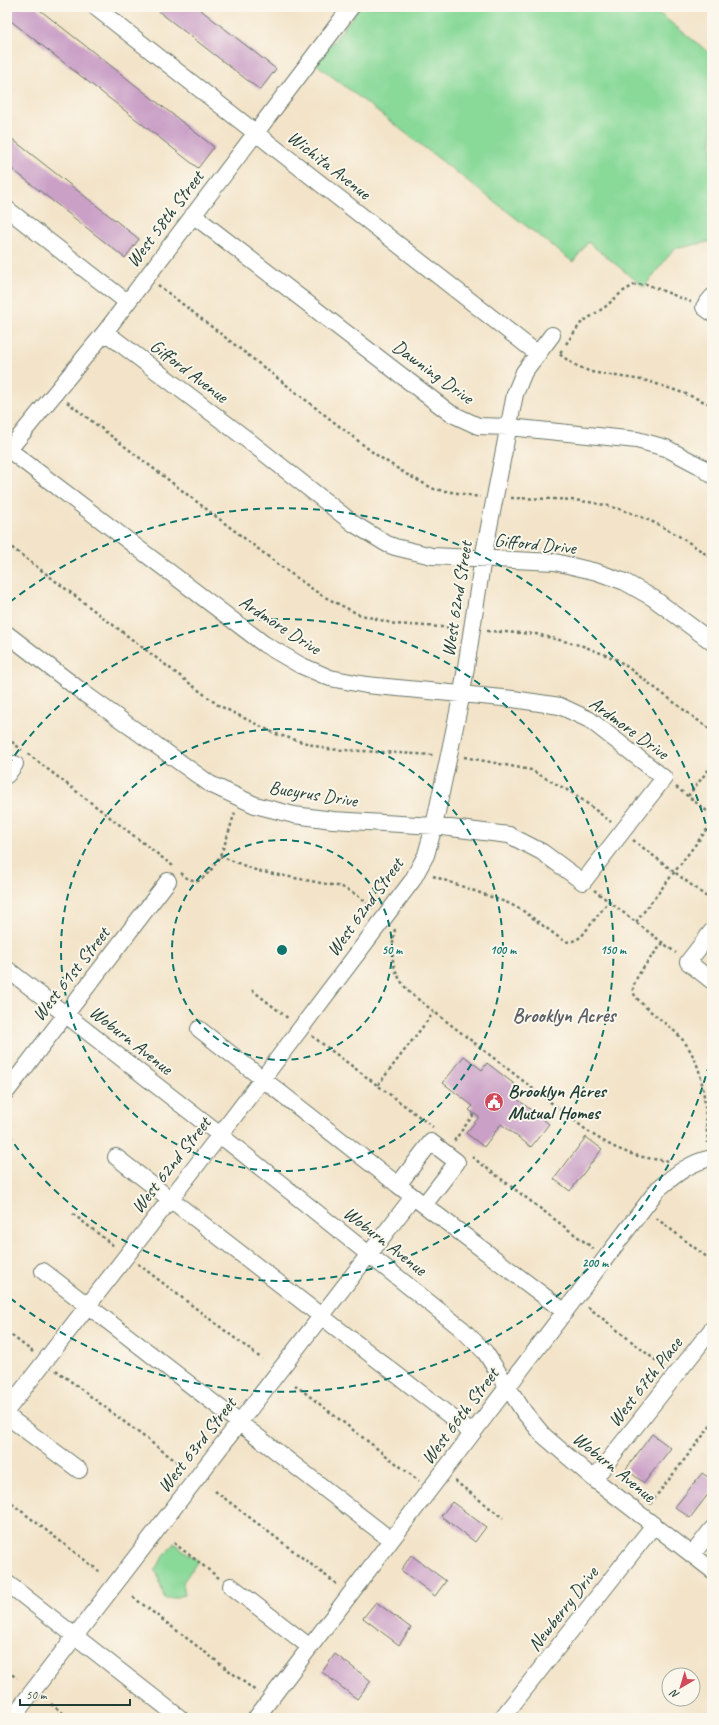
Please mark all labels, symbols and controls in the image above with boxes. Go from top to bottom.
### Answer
street label: Wichita Avenue [283,125,377,206]
street label: West 58th Street [121,164,210,272]
street label: Gifford Avenue [145,334,234,409]
street label: Dawning Drive [388,334,480,411]
street label: Gifford Drive [493,528,579,560]
street label: West 62nd Street [436,538,478,658]
street label: Ardmore Drive [235,590,327,661]
street label: Ardmore Drive [585,691,675,766]
street label: Bucyrus Drive [267,775,361,813]
street label: West 62nd Street [321,852,410,961]
street label: West 61st Street [27,921,116,1026]
text: 50 m [382,942,403,958]
text: 100 m [490,942,517,958]
text: 150 m [600,942,627,958]
centre of rings [275,943,289,957]
street label: Woburn Avenue [84,1000,179,1081]
district label: Brooklyn Acres [513,1003,617,1028]
place label: Brooklyn Acres Mutual Homes [508,1079,608,1125]
public building icon: Brooklyn Acres Mutual Homes [483,1091,505,1113]
street label: West 62nd Street [126,1111,217,1218]
street label: Woburn Avenue [338,1201,433,1282]
text: 200 m [582,1255,609,1271]
street label: West 67th Place [603,1331,689,1432]
street label: West 66th Street [416,1361,505,1469]
street label: West 63rd Street [152,1391,243,1497]
street label: Woburn Avenue [568,1426,662,1509]
street label: Newberry Drive [523,1560,605,1656]
north arrow [661,1667,701,1707]
scale bar [20,1681,130,1707]
text: N [666,1686,682,1702]
text: 50 m [26,1687,48,1703]

